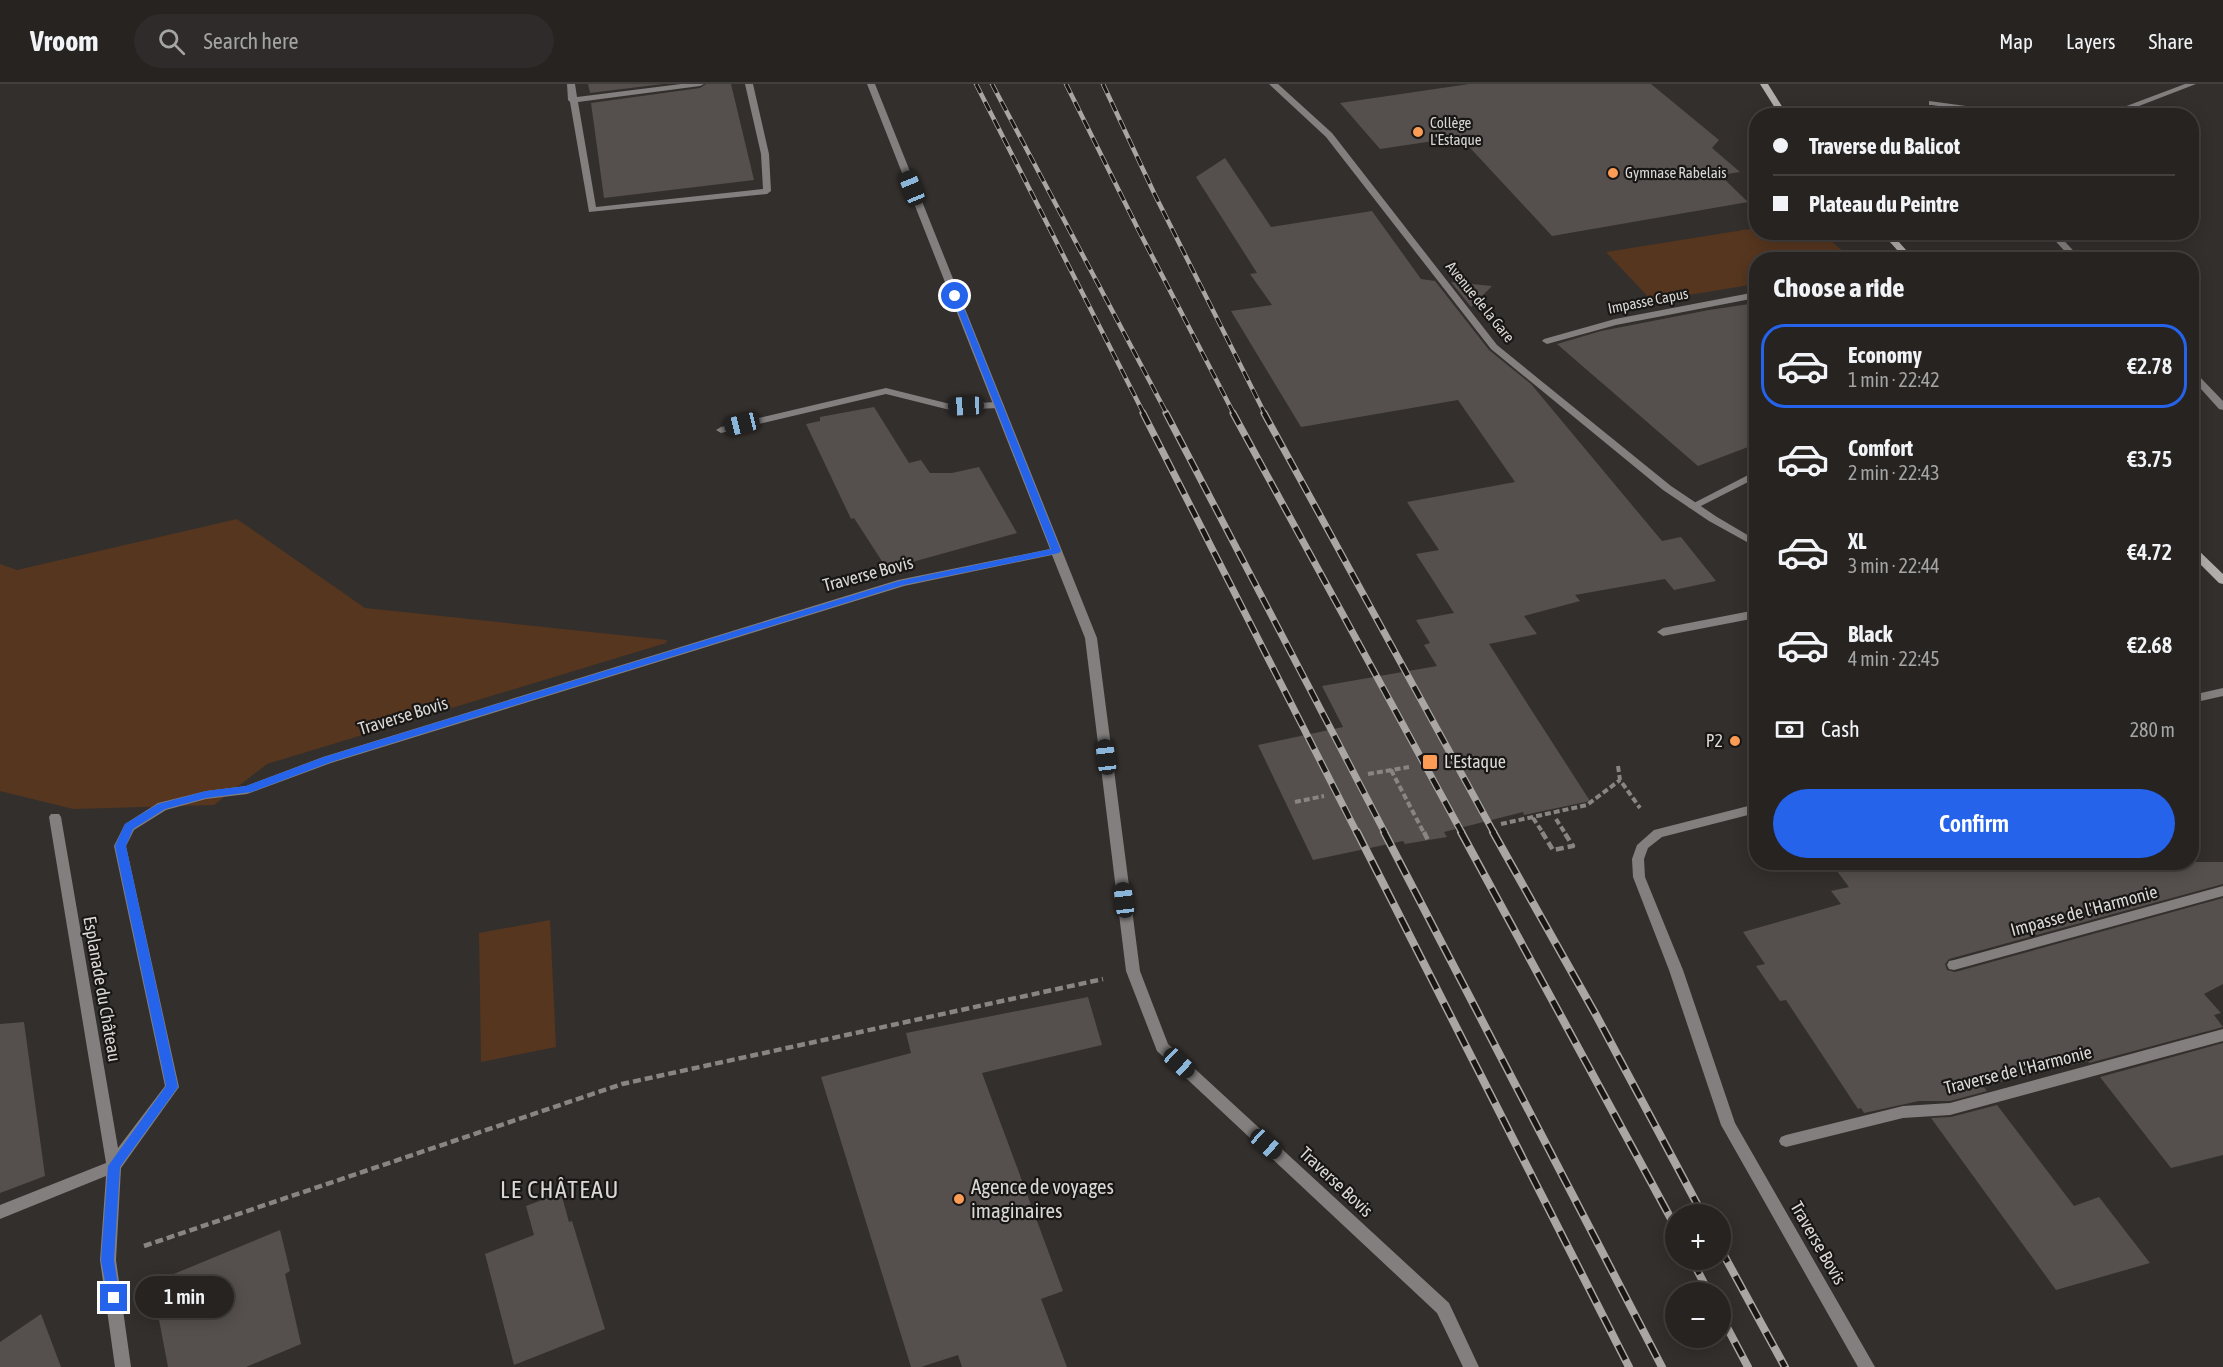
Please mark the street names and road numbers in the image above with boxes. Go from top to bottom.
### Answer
street label: Avenue de la Gare [1443,258,1518,346]
street label: Impasse Capus [1606,284,1690,317]
street label: Traverse Bovis [820,551,915,596]
street label: Traverse Bovis [356,692,450,739]
street label: Impasse de l'Harmonie [2008,881,2160,940]
street label: Esplanade du Château [79,915,126,1063]
street label: Traverse de l'Harmonie [1942,1041,2094,1098]
street label: Traverse Bovis [1295,1142,1377,1221]
street label: Traverse Bovis [1786,1197,1851,1288]

